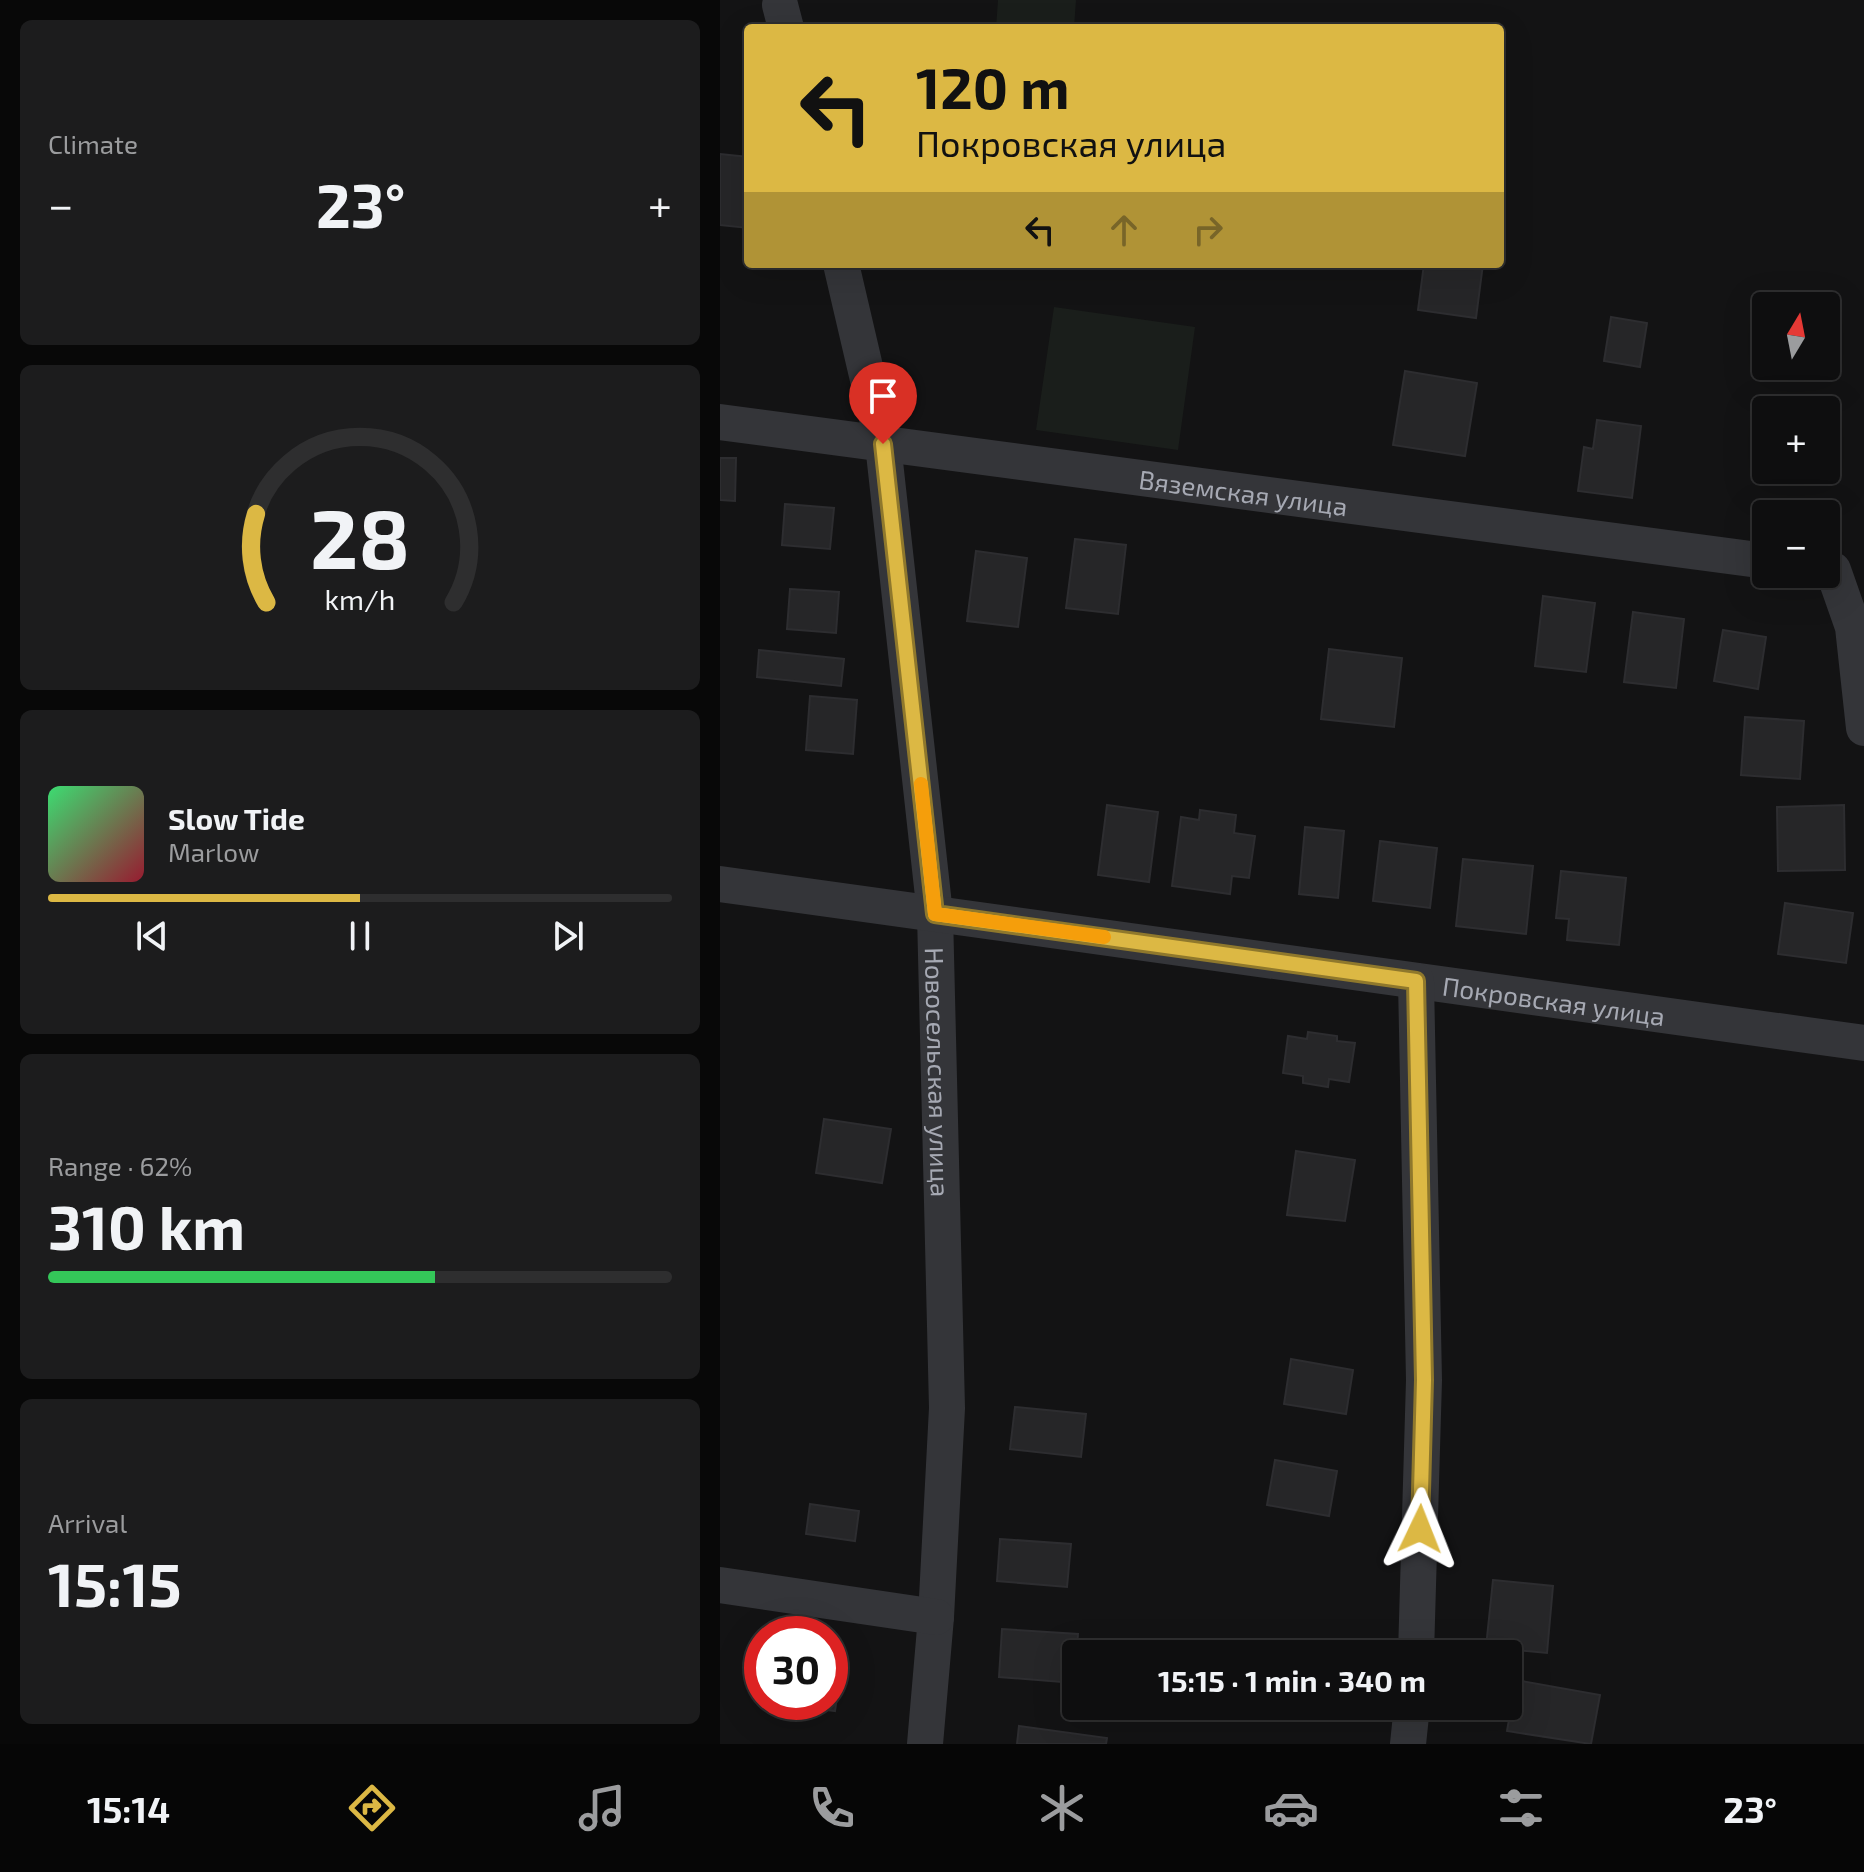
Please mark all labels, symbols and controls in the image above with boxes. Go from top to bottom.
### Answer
text: 120 m [916,53,1070,120]
icon: left [784,56,888,160]
text: Покровская улица [916,121,1226,164]
text: Climate [48,128,138,159]
text: 23° [316,168,406,240]
text: − [48,177,74,230]
text: + [648,177,672,230]
icon: left [1018,208,1062,252]
icon: ahead [1102,208,1146,252]
icon: right [1186,208,1230,252]
north arrow [1752,292,1840,380]
map controls [1752,292,1840,588]
pin [849,362,917,444]
icon: arrive [861,374,905,418]
button: + [1752,396,1840,484]
street label: Вяземская улица [1137,462,1350,521]
text: 28 [310,486,410,586]
button: − [1752,500,1840,588]
text: km/h [325,581,395,616]
text: Slow Tide [168,800,305,836]
text: Marlow [168,836,259,867]
icon: previous [130,914,174,958]
icon: pause [338,914,382,958]
icon: next [546,914,590,958]
street label: Новосельская улица [920,947,957,1198]
street label: Покровская улица [1441,969,1667,1031]
text: Range · 62% [48,1150,192,1181]
text: 310 km [48,1190,245,1262]
position arrow [1378,1487,1462,1571]
text: Arrival [48,1507,127,1538]
text: 15:15 [48,1547,182,1619]
speed limit sign: 30 [744,1616,848,1720]
text: 15:15 · 1 min · 340 m [1158,1662,1426,1698]
icon: directions [344,1780,400,1836]
icon: music [574,1780,630,1836]
icon: phone [804,1780,860,1836]
icon: climate [1034,1780,1090,1836]
icon: car [1263,1780,1319,1836]
icon: filters [1493,1780,1549,1836]
text: 15:14 [87,1787,170,1830]
text: 23° [1723,1787,1777,1830]

